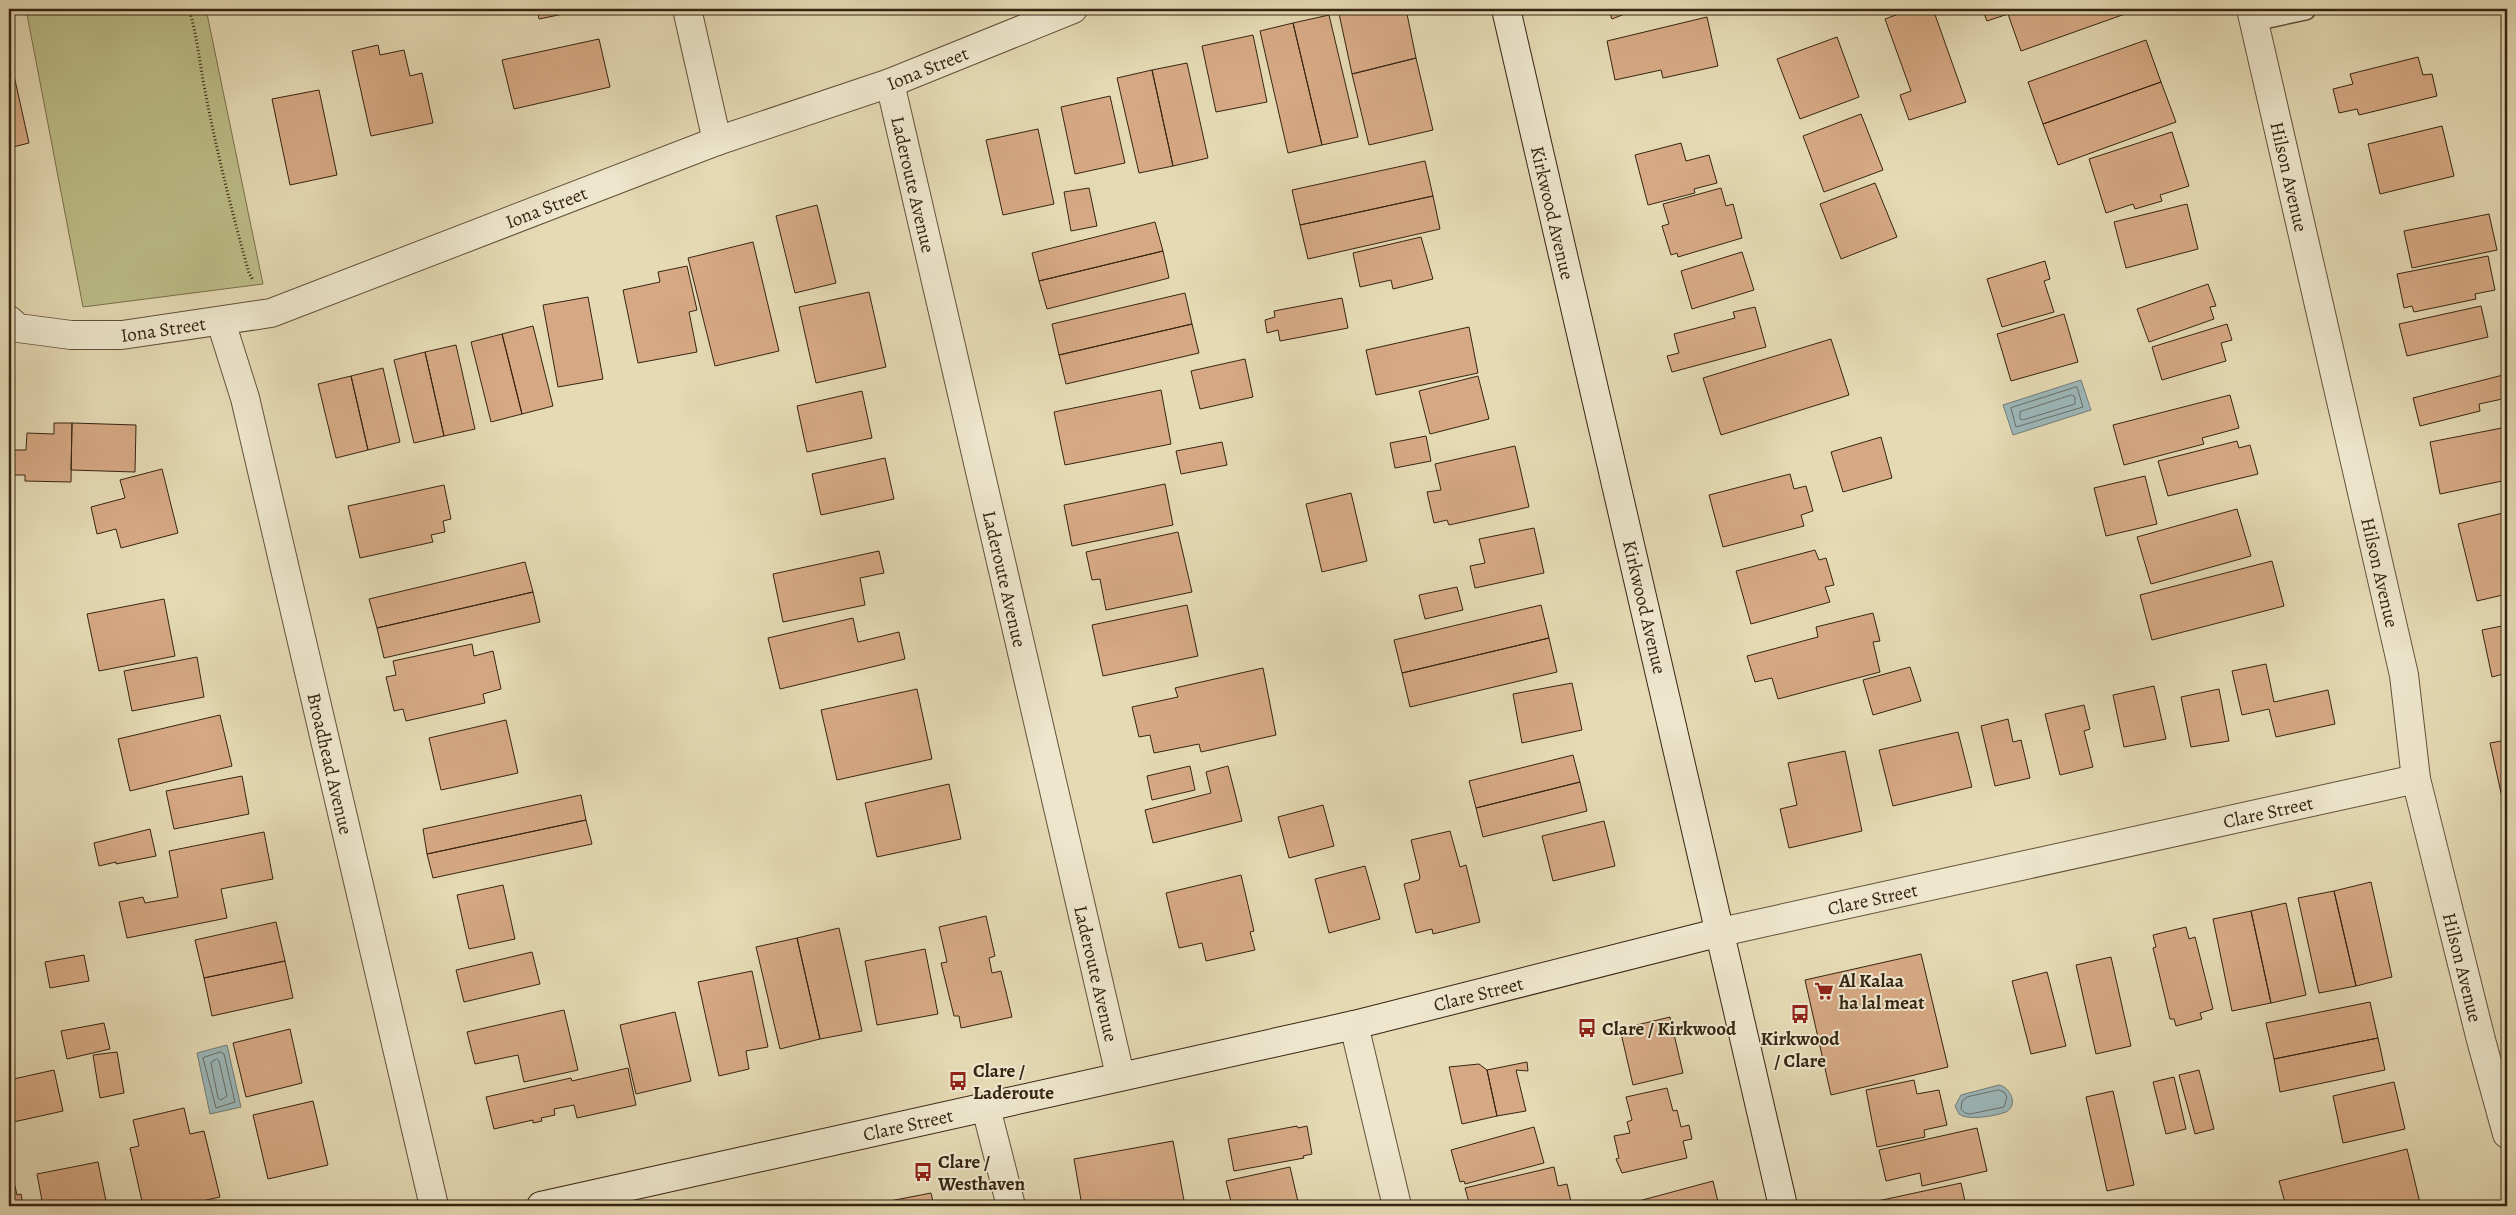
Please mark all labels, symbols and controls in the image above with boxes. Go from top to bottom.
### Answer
street label: Iona Street [883,41,972,97]
street label: Laderoute Avenue [884,114,941,255]
street label: Hilson Avenue [2263,119,2314,234]
street label: Kirkwood Avenue [1524,143,1580,282]
street label: Iona Street [502,180,591,235]
street label: Iona Street [119,311,208,349]
street label: Laderoute Avenue [976,508,1032,650]
street label: Hilson Avenue [2354,515,2405,630]
street label: Kirkwood Avenue [1616,538,1672,677]
street label: Broadhead Avenue [300,690,359,837]
street label: Clare Street [2221,790,2316,835]
street label: Clare Street [1825,877,1920,922]
street label: Laderoute Avenue [1067,903,1124,1044]
street label: Hilson Avenue [2436,910,2488,1025]
place label: Al Kalaa ha lal meat [1838,968,1925,1016]
street label: Clare Street [1431,971,1526,1018]
supermarket icon: Al Kalaa ha lal meat [1813,980,1835,1002]
bus stop icon: Kirkwood / Clare [1789,1003,1811,1025]
place label: Clare / Kirkwood [1602,1016,1737,1042]
bus stop icon: Clare / Kirkwood [1576,1017,1598,1039]
place label: Kirkwood / Clare [1761,1026,1840,1074]
place label: Clare / Laderoute [973,1058,1054,1106]
bus stop icon: Clare / Laderoute [947,1070,969,1092]
street label: Clare Street [861,1103,956,1148]
place label: Clare / Westhaven [937,1149,1025,1197]
bus stop icon: Clare / Westhaven [912,1161,934,1183]

